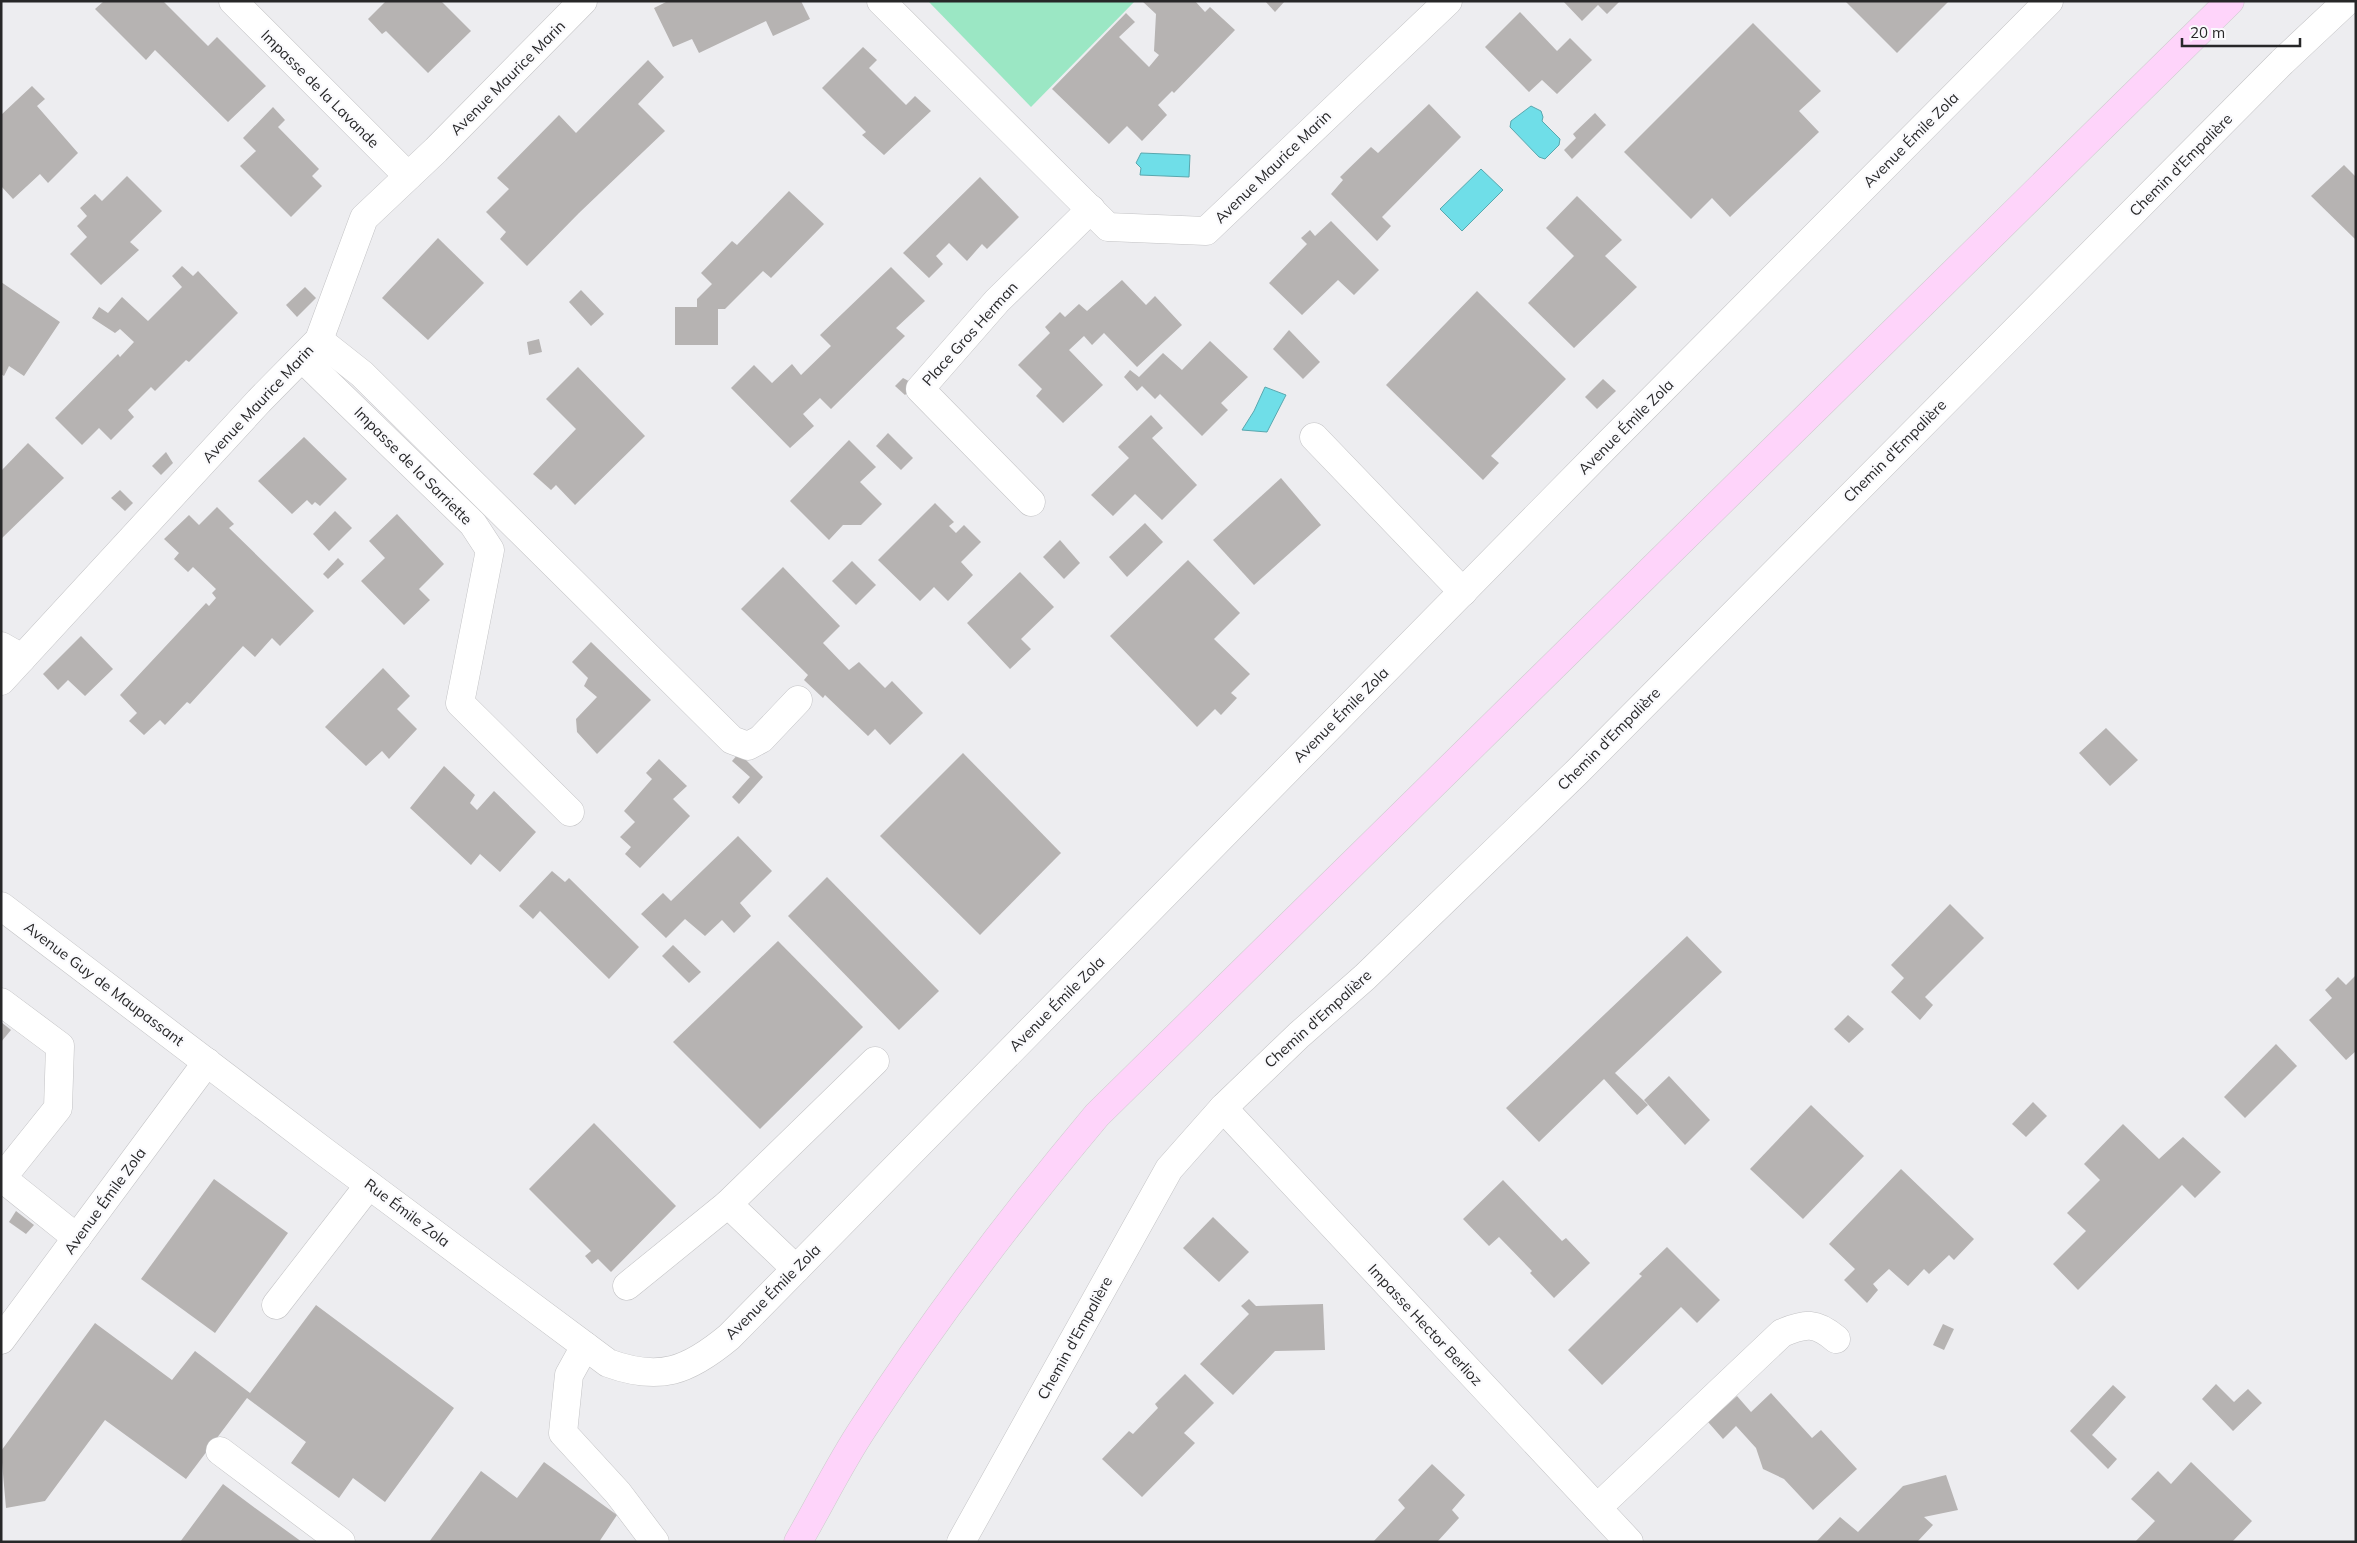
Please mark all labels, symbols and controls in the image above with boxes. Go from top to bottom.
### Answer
scale bar [2182,15,2300,47]
street label: Avenue Maurice Marin [446,16,569,139]
text: 20 m [2190,23,2225,42]
street label: Impasse de la Lavande [257,26,383,152]
street label: Avenue Émile Zola [1859,88,1962,191]
street label: Avenue Maurice Marin [1210,106,1335,227]
street label: Chemin d'Empalière [2125,109,2236,220]
street label: Place Gros Herman [918,278,1022,390]
street label: Avenue Maurice Marin [198,341,317,467]
street label: Avenue Émile Zola [1574,375,1677,478]
street label: Chemin d'Empalière [1839,395,1950,506]
street label: Impasse de la Sarriette [350,403,476,529]
street label: Avenue Émile Zola [1289,663,1392,766]
street label: Chemin d'Empalière [1553,683,1664,794]
street label: Avenue Guy de Maupassant [21,917,188,1050]
street label: Avenue Émile Zola [1005,952,1108,1055]
street label: Chemin d'Empalière [1260,965,1375,1072]
street label: Avenue Émile Zola [60,1144,150,1258]
street label: Rue Émile Zola [361,1174,454,1251]
street label: Avenue Émile Zola [721,1240,824,1343]
street label: Impasse Hector Berlioz [1364,1260,1487,1390]
street label: Chemin d'Empalière [1033,1273,1116,1403]

